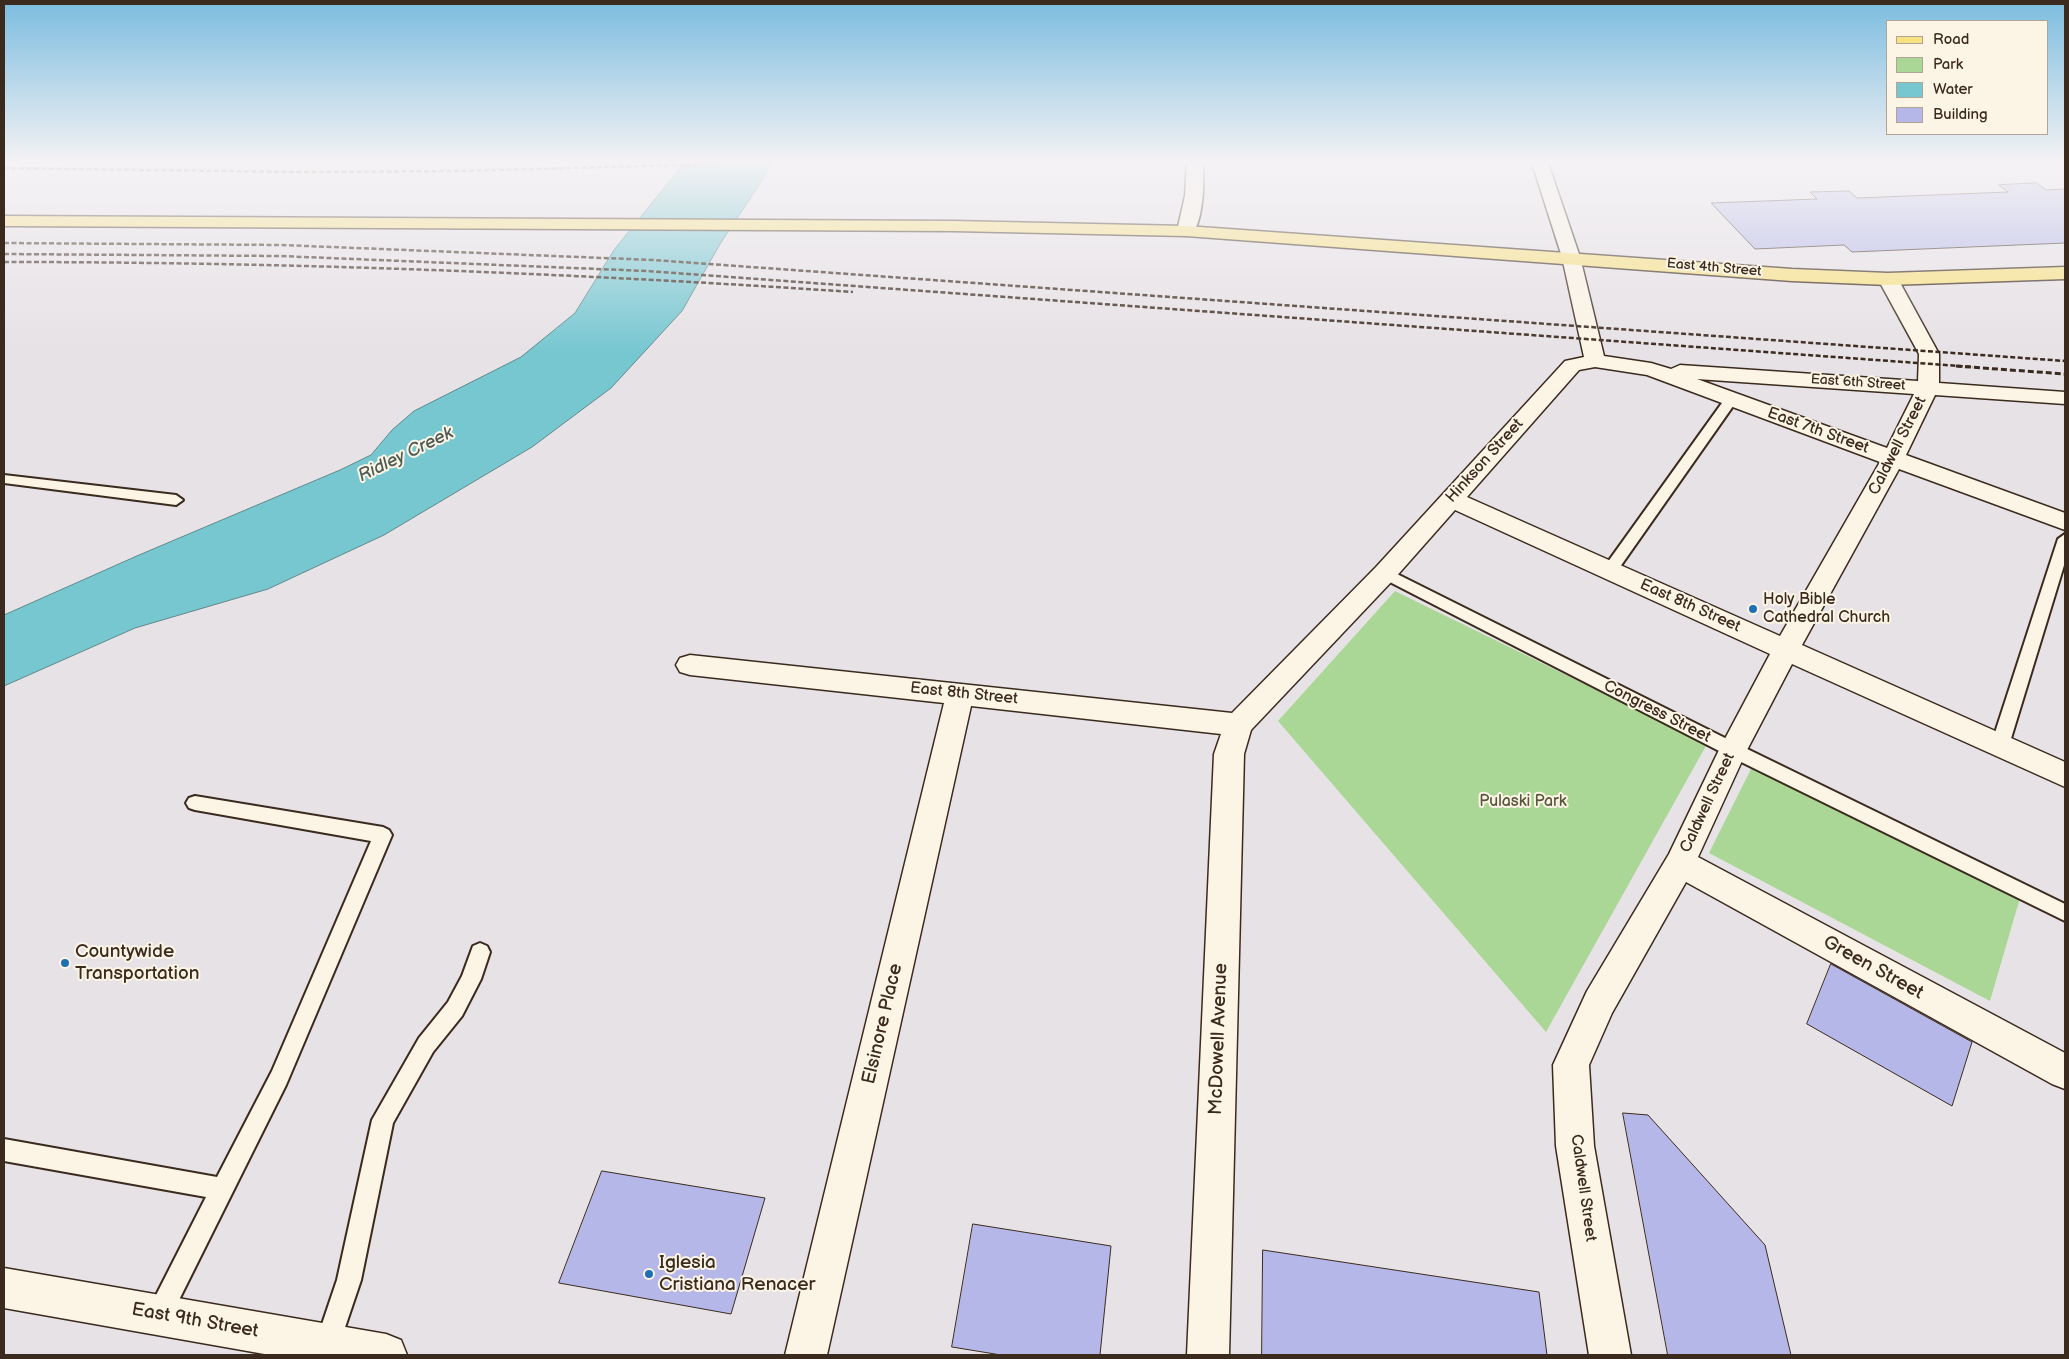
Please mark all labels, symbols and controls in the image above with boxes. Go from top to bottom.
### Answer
legend [1886,20,2049,135]
text: Road [1933,30,1969,49]
text: Park [1933,55,1963,74]
text: Water [1933,80,1973,99]
text: Building [1933,105,1988,124]
street label: East 4th Street [1666,255,1762,281]
street label: East 6th Street [1810,371,1906,395]
street label: Caldwell Street [1865,394,1931,498]
street label: East 7th Street [1765,404,1871,458]
street label: Hinkson Street [1442,415,1528,507]
water label: Ridley Creek [355,423,457,487]
street label: East 8th Street [1637,575,1743,637]
place label: Holy Bible Cathedral Church [1763,590,1890,628]
marker: Holy Bible Cathedral Church [1747,603,1759,615]
street label: Congress Street [1600,677,1714,747]
street label: East 8th Street [909,679,1019,709]
street label: Caldwell Street [1676,750,1740,856]
park label: Pulaski Park [1479,792,1567,812]
street label: Green Street [1819,931,1927,1005]
place label: Countywide Transportation [75,941,200,985]
marker: Countywide Transportation [59,957,71,969]
street label: Elsinore Place [858,961,908,1087]
street label: McDowell Avenue [1205,963,1233,1115]
street label: Caldwell Street [1566,1133,1600,1243]
place label: Iglesia Cristiana Renacer [659,1252,815,1296]
marker: Iglesia Cristiana Renacer [643,1268,655,1280]
street label: East 9th Street [130,1299,260,1343]

